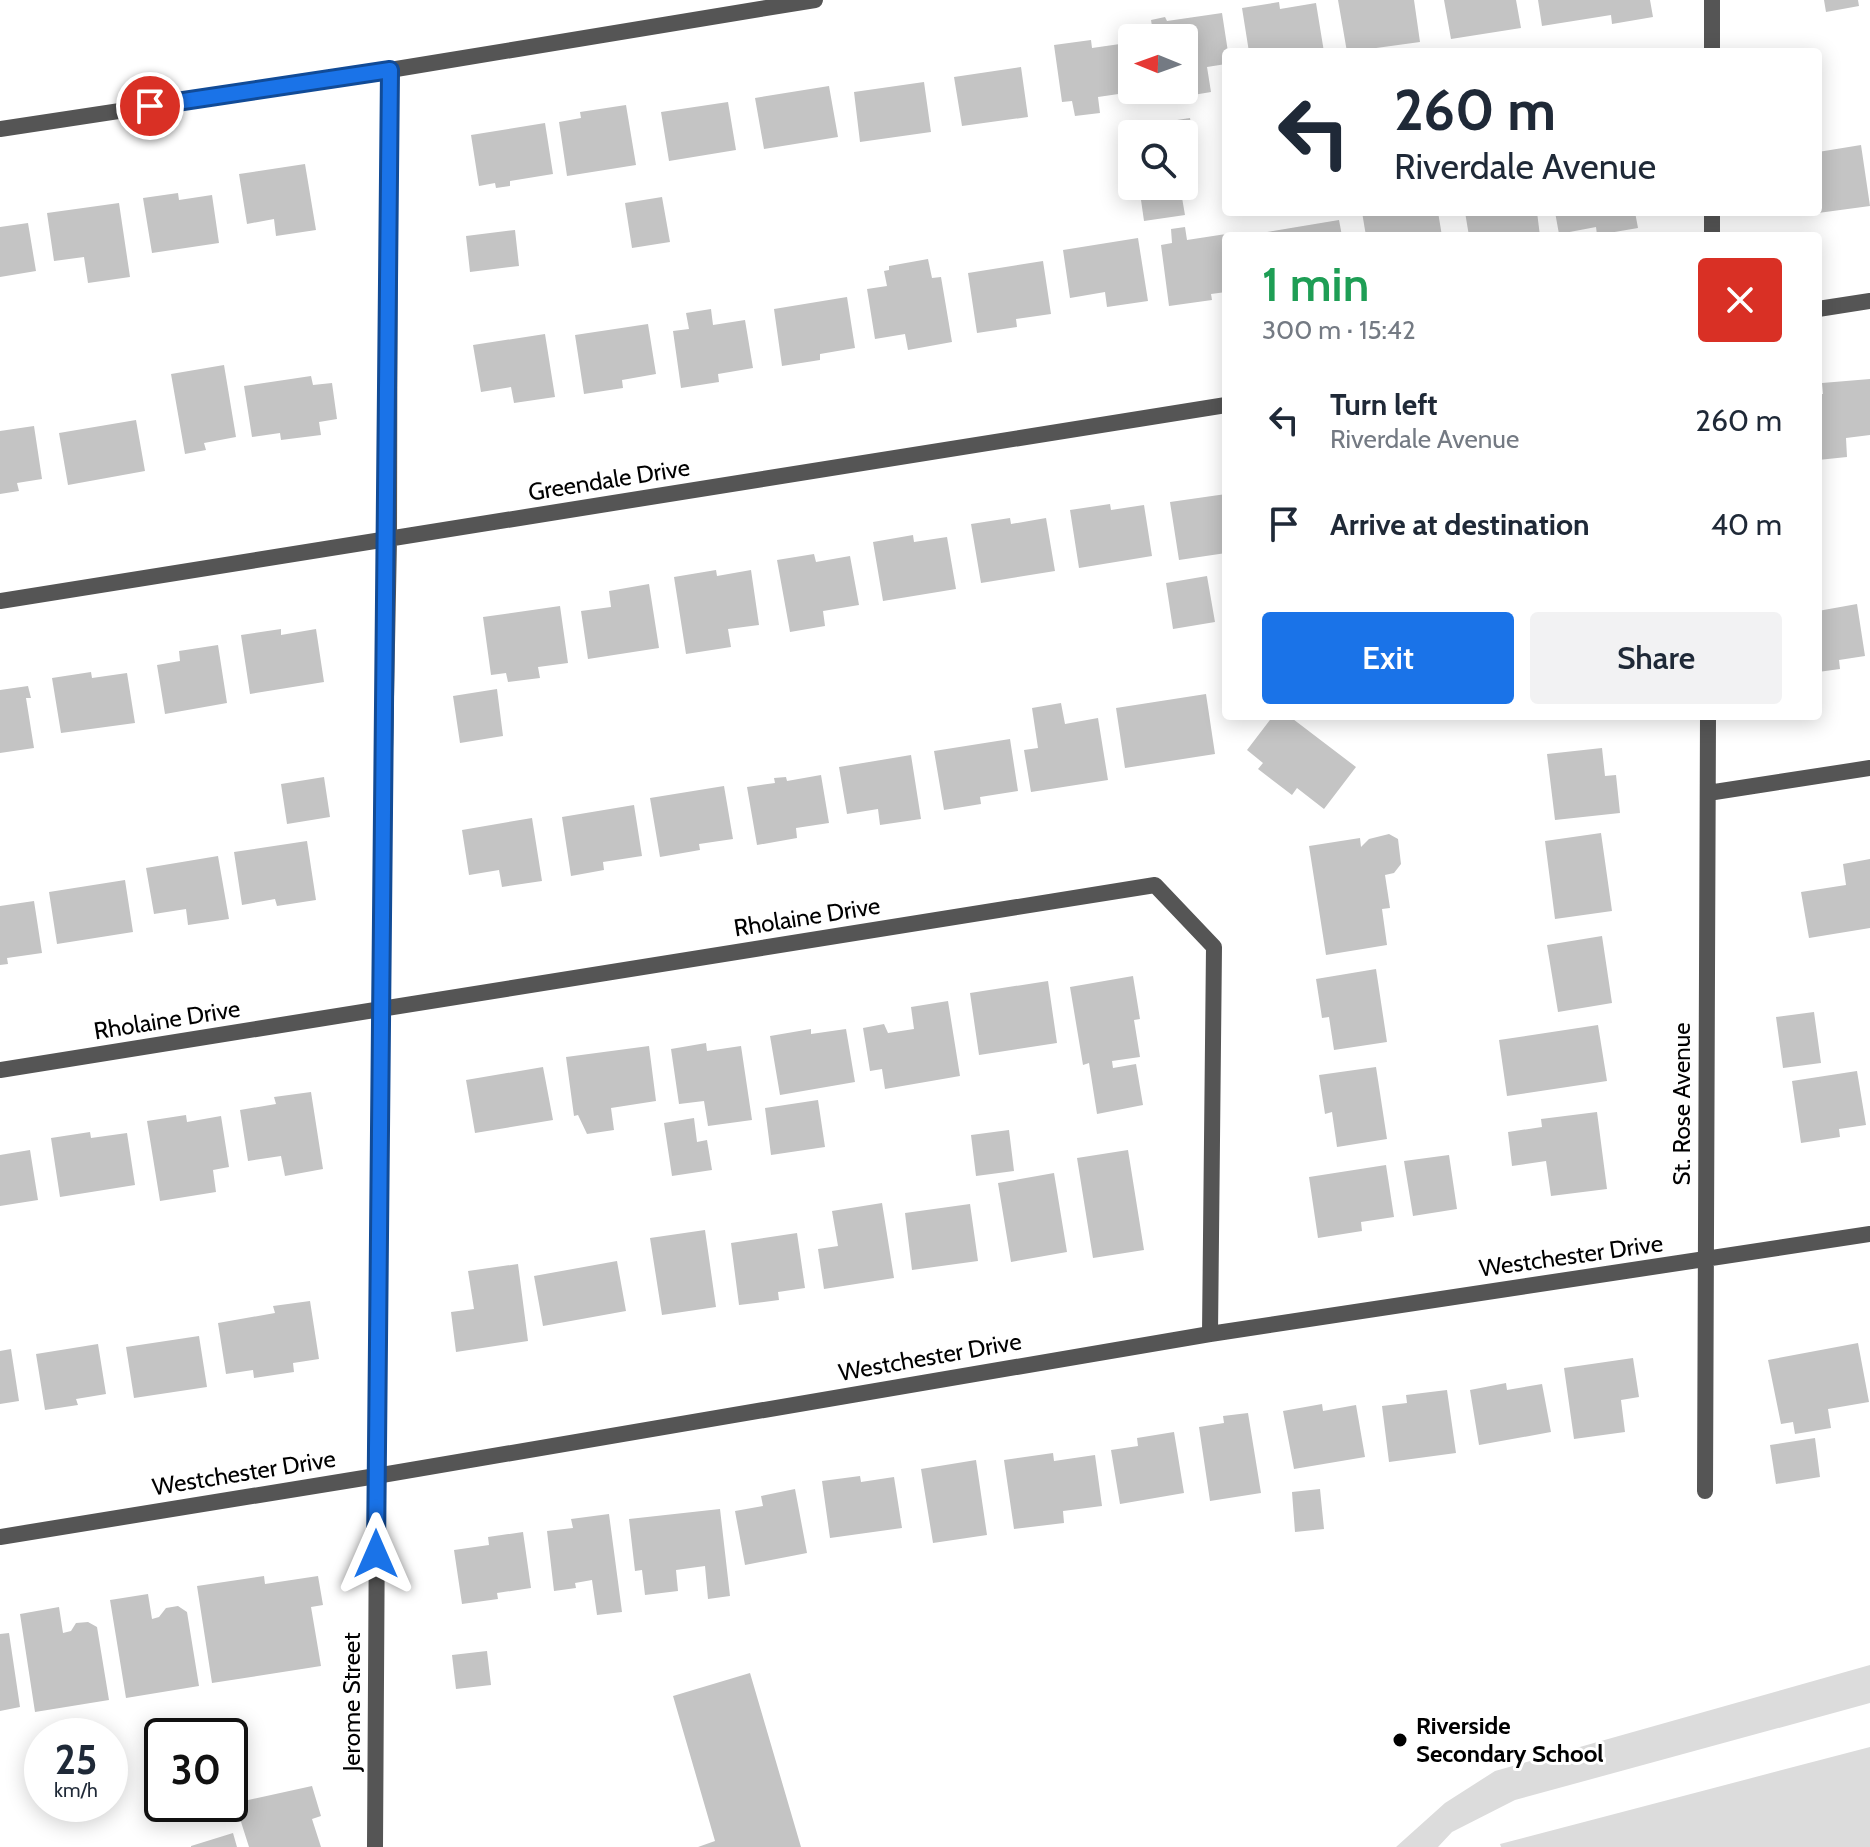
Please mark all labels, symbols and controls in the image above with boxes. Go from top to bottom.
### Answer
north arrow [1118,24,1198,104]
map controls [1118,24,1198,200]
pin [116,72,184,140]
text: 260 m [1394,76,1556,144]
icon: left [1262,80,1366,184]
icon: arrive [128,84,172,128]
button: search [1118,120,1198,200]
text: Riverdale Avenue [1394,144,1656,188]
text: 1 min [1262,255,1369,313]
button: close [1698,258,1782,342]
text: 300 m · 15:42 [1262,314,1416,346]
text: Turn left [1330,386,1438,423]
icon: left [1262,398,1306,442]
text: 260 m [1695,402,1782,439]
text: Riverdale Avenue [1330,423,1519,455]
street label: Greendale Drive [526,452,692,507]
icon: arrive [1262,502,1306,546]
text: Arrive at destination [1330,506,1590,543]
text: 40 m [1711,506,1782,543]
button: Exit [1262,612,1514,704]
button: Share [1530,612,1782,704]
street label: Rholaine Drive [732,891,882,942]
street label: Rholaine Drive [92,994,242,1045]
street label: St. Rose Avenue [1667,1022,1696,1186]
street label: Westchester Drive [1477,1228,1665,1283]
street label: Westchester Drive [836,1326,1024,1387]
street label: Westchester Drive [150,1444,338,1501]
position arrow [334,1512,418,1596]
street label: Jerome Street [337,1633,366,1772]
place label: Riverside Secondary School [1416,1711,1604,1768]
speed limit sign: 30 [144,1718,248,1822]
marker: Riverside Secondary School [1391,1731,1409,1749]
text: 25 [55,1735,97,1784]
text: km/h [54,1778,98,1802]

